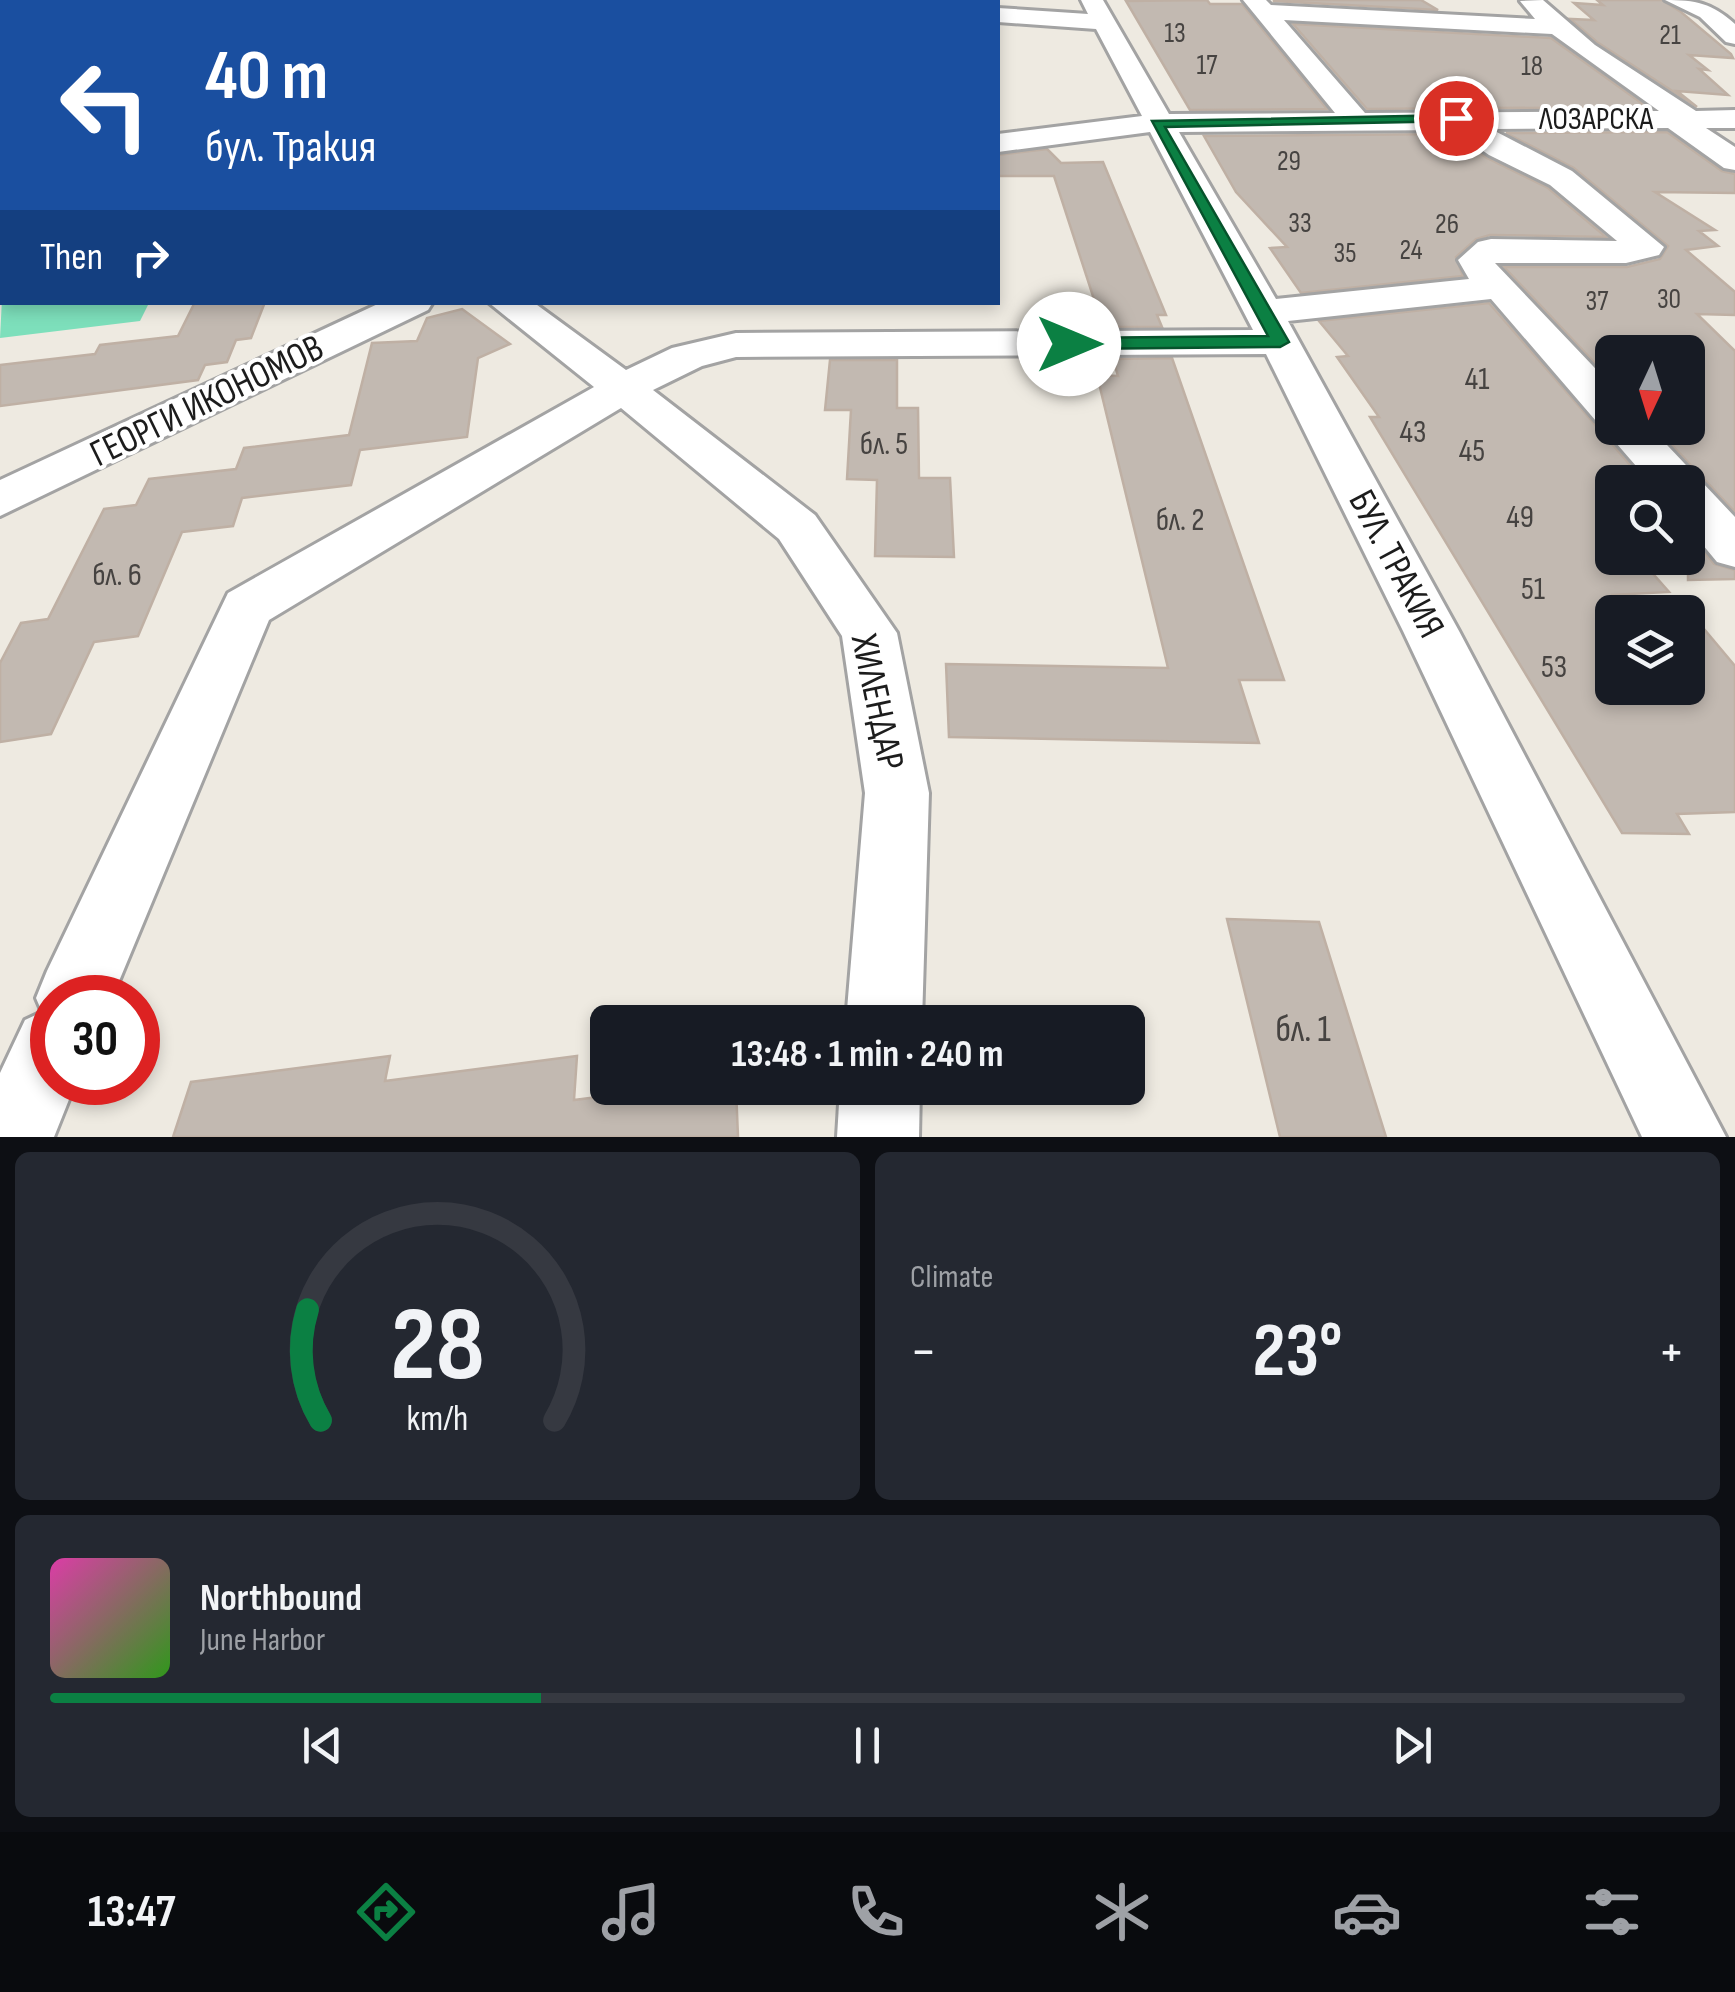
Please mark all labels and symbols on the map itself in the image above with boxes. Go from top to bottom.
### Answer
house number: 13 [1164,17,1186,50]
house number: 21 [1659,19,1681,52]
house number: 17 [1197,49,1217,82]
house number: 18 [1521,50,1543,83]
pin [1414,76,1499,161]
street label: ЛОЗАРСКА [1538,100,1653,139]
house number: 29 [1277,145,1301,178]
house number: 33 [1288,207,1312,240]
house number: 26 [1435,208,1459,241]
house number: 24 [1399,234,1423,267]
house number: 35 [1334,237,1356,270]
house number: 30 [1657,283,1681,316]
house number: 37 [1586,285,1608,318]
position arrow [1017,292,1121,396]
street label: ГЕОРГИ ИКОНОМОВ [83,325,331,477]
north arrow [1595,335,1705,445]
house number: 41 [1465,360,1489,399]
house number: 43 [1400,413,1426,452]
house number: бл. 5 [860,425,908,464]
house number: 45 [1459,432,1485,471]
street label: БУЛ. ТРАКИЯ [1338,482,1454,646]
house number: 49 [1506,498,1534,537]
house number: бл. 2 [1156,501,1204,540]
house number: бл. 6 [92,556,142,595]
house number: 51 [1521,570,1545,609]
street label: ХИЛЕНДАР [840,629,913,774]
house number: 53 [1541,648,1567,687]
speed limit sign: 30 [30,975,160,1105]
house number: бл. 1 [1275,1007,1331,1052]

